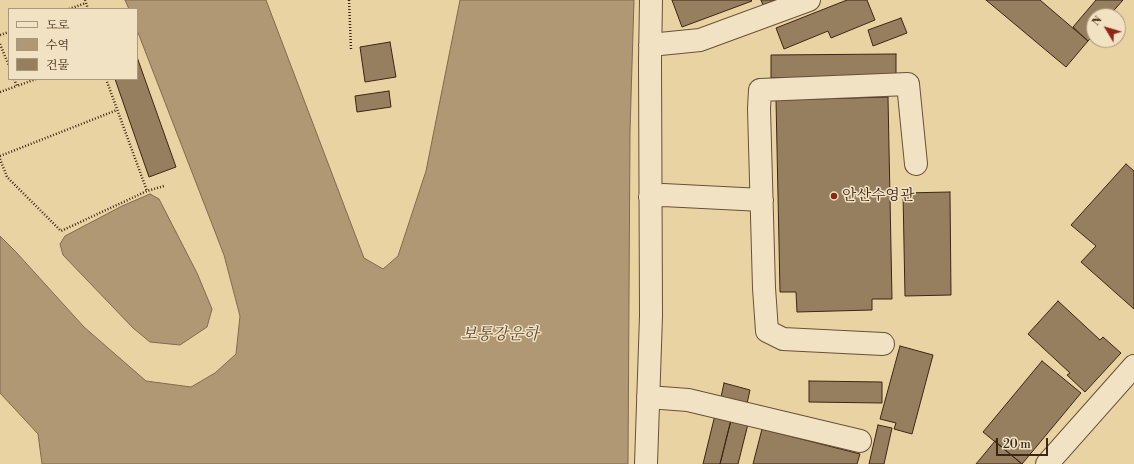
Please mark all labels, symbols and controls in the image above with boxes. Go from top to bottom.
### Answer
legend [8,8,138,80]
north arrow [1086,8,1126,48]
text: N [1089,13,1106,29]
text: 도로 [46,18,69,33]
text: 수역 [46,38,69,53]
text: 건물 [46,58,69,73]
place label: 안산수영관 [842,187,914,205]
marker: 안산수영관 [829,191,839,201]
water label: 보통강운하 [461,325,539,345]
scale bar [998,430,1050,456]
text: 20 m [1003,437,1031,452]

